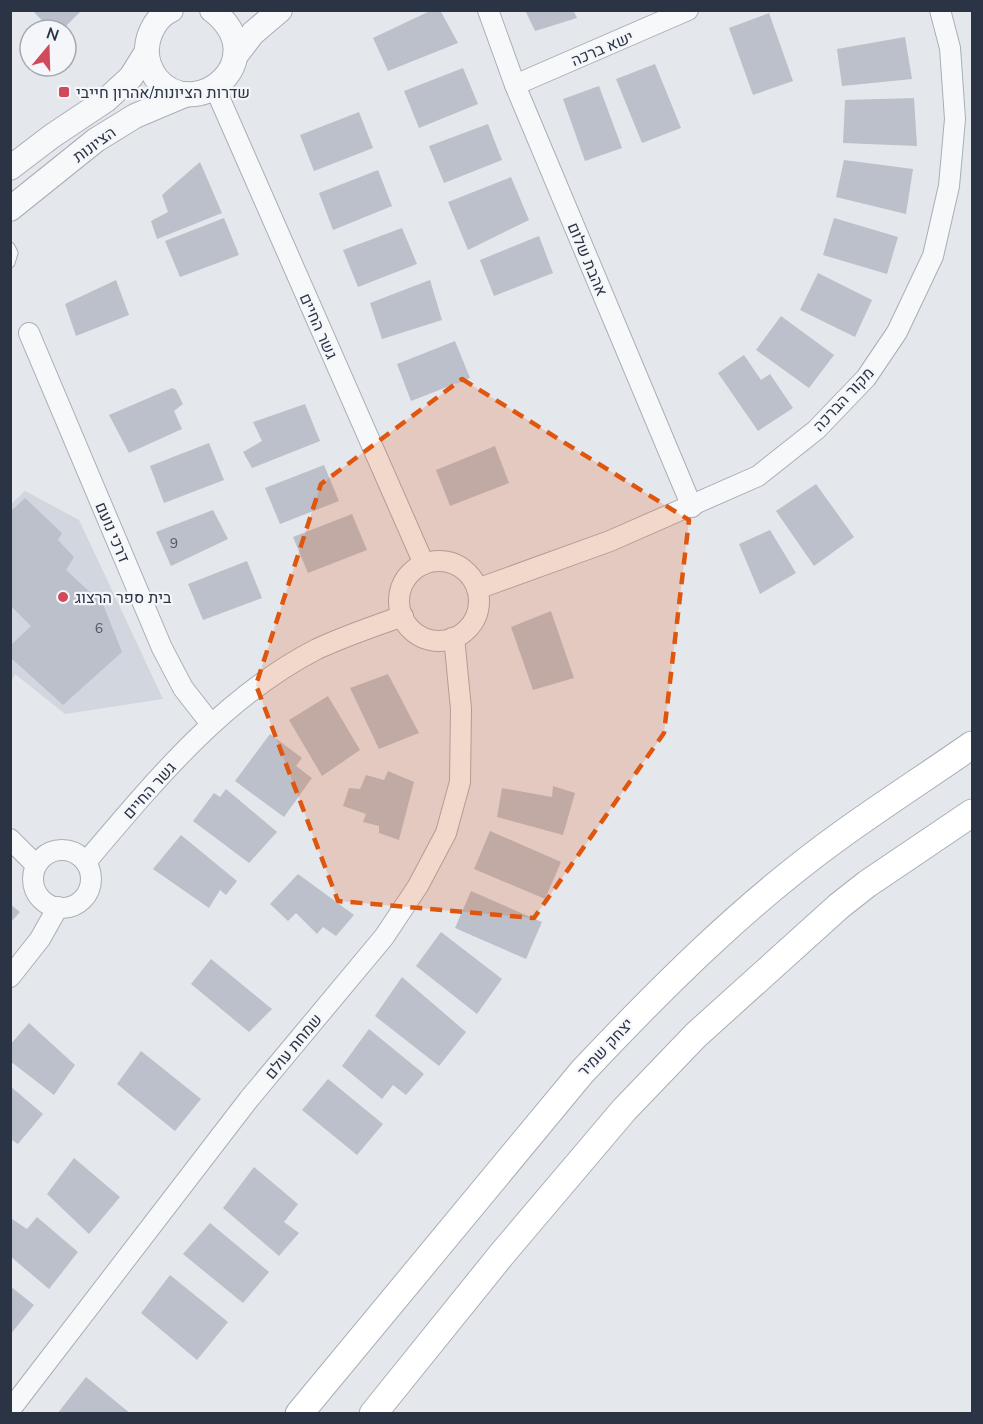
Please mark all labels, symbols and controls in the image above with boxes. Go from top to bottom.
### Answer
north arrow [18,18,78,78]
text: N [43,22,62,47]
street label: ישא ברכה [568,26,637,72]
place label: שדרות הציונות/אהרון חייבי [76,82,250,104]
marker: שדרות הציונות/אהרון חייבי [57,85,71,99]
street label: הציונות [69,122,121,168]
street label: אהבת שלום [562,219,612,300]
street label: גשר החיים [294,290,342,363]
street label: מקור הברכה [808,363,879,437]
street label: דרכי נועם [90,499,135,566]
house number: 9 [170,534,178,553]
place label: בית ספר הרצוג [75,587,172,609]
marker: בית ספר הרצוג [56,590,70,604]
house number: 6 [95,619,103,638]
street label: גשר החיים [118,757,181,824]
street label: שמחת עולם [260,1009,328,1084]
street label: יצחק שמיר [573,1014,639,1082]

